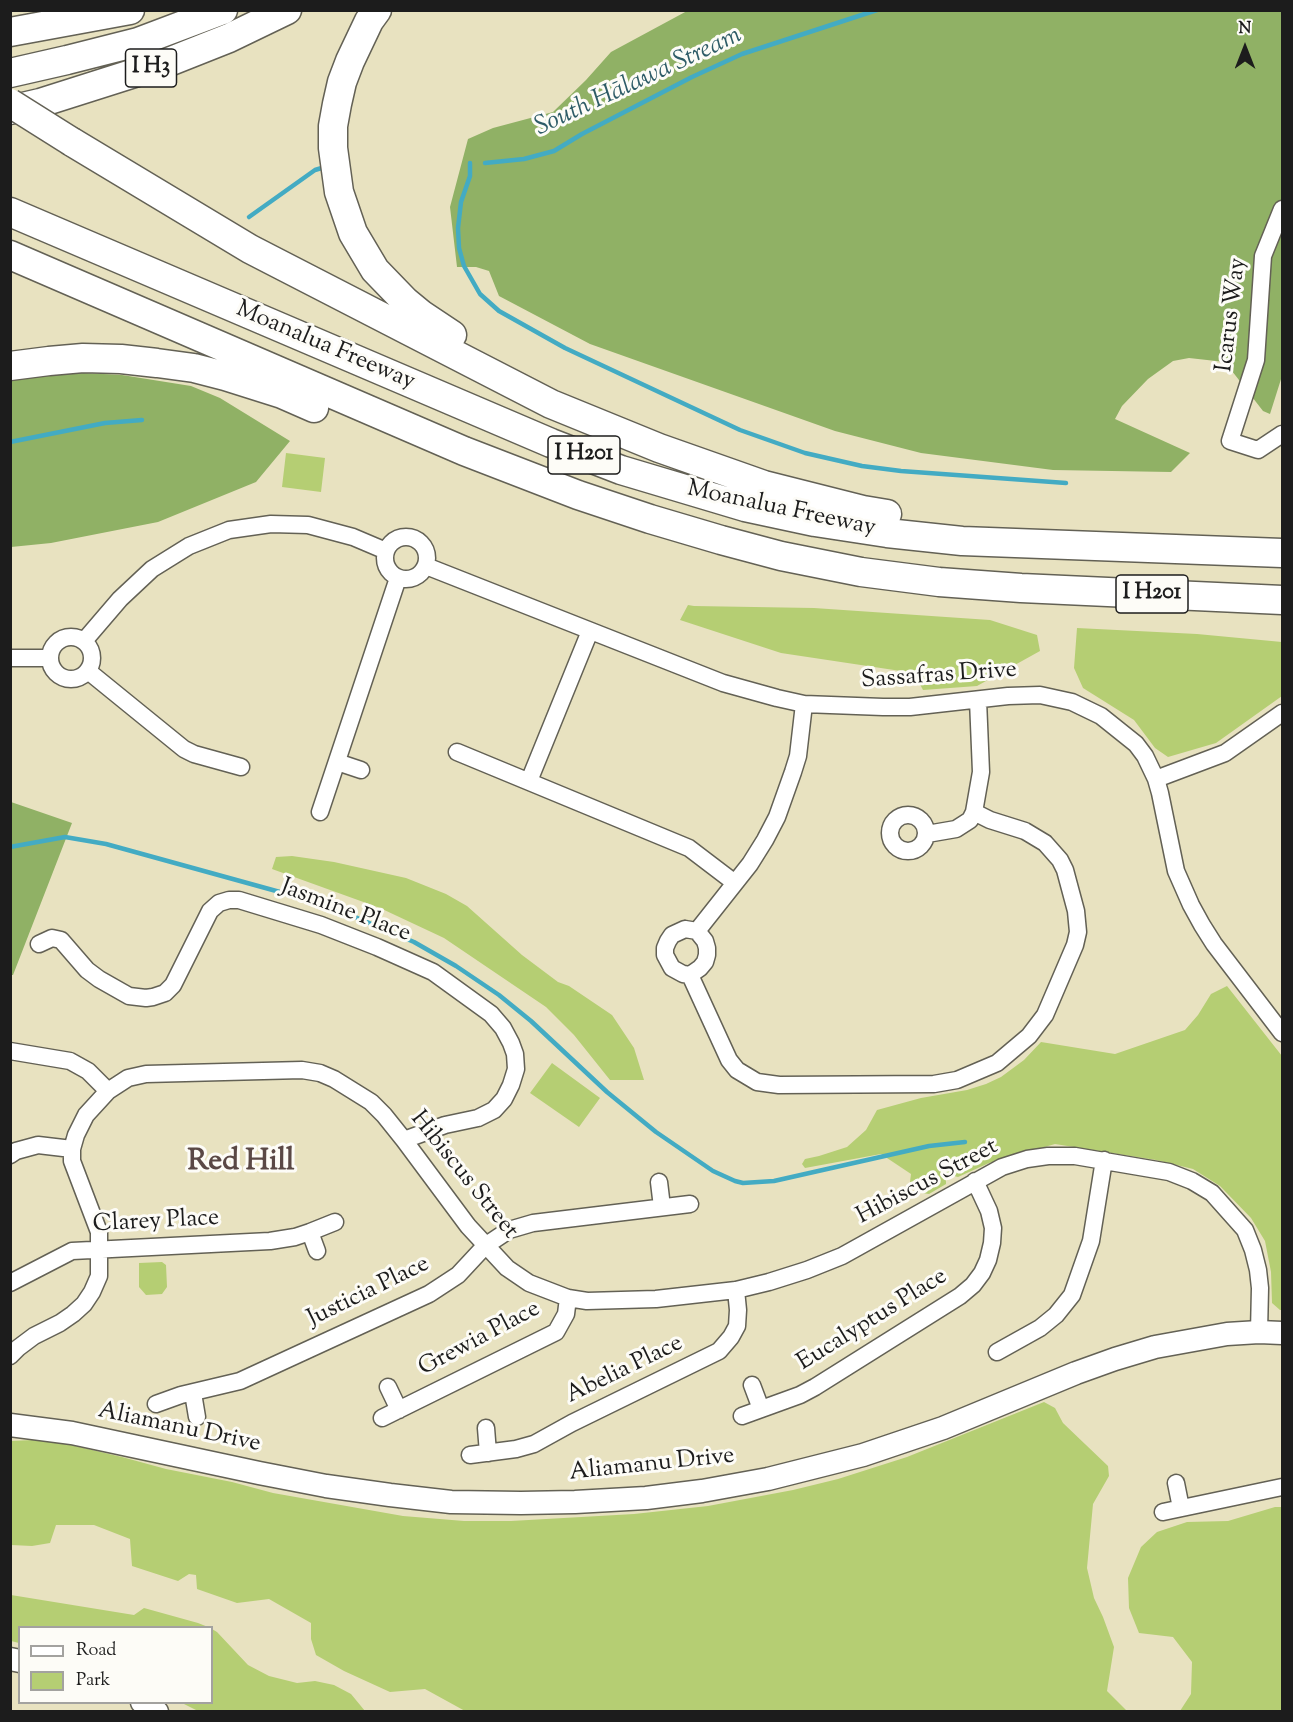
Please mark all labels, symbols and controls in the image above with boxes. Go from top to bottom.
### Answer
north arrow [1215,18,1275,78]
text: N [1239,18,1251,41]
water label: South Hālawa Stream [531,21,747,145]
road number: I H3 [126,49,176,87]
street label: Icarus Way [1212,256,1254,374]
street label: Moanalua Freeway [231,296,419,398]
road number: I H201 [548,436,620,474]
street label: Moanalua Freeway [684,476,878,544]
road number: I H201 [1116,575,1188,613]
street label: Sassafras Drive [860,657,1018,697]
street label: Jasmine Place [276,874,414,950]
street label: Hibiscus Street [403,1106,523,1246]
street label: Hibiscus Street [852,1134,1004,1232]
district label: Red Hill [188,1146,294,1182]
street label: Clarey Place [92,1205,220,1241]
street label: Justicia Place [303,1251,435,1335]
street label: Eucalyptus Place [793,1263,953,1379]
street label: Grewia Place [414,1296,546,1384]
street label: Abelia Place [562,1330,688,1412]
street label: Aliamanu Drive [95,1398,263,1460]
street label: Aliamanu Drive [568,1443,736,1489]
legend [18,1626,213,1704]
text: Road [76,1638,116,1664]
text: Park [76,1668,110,1694]

